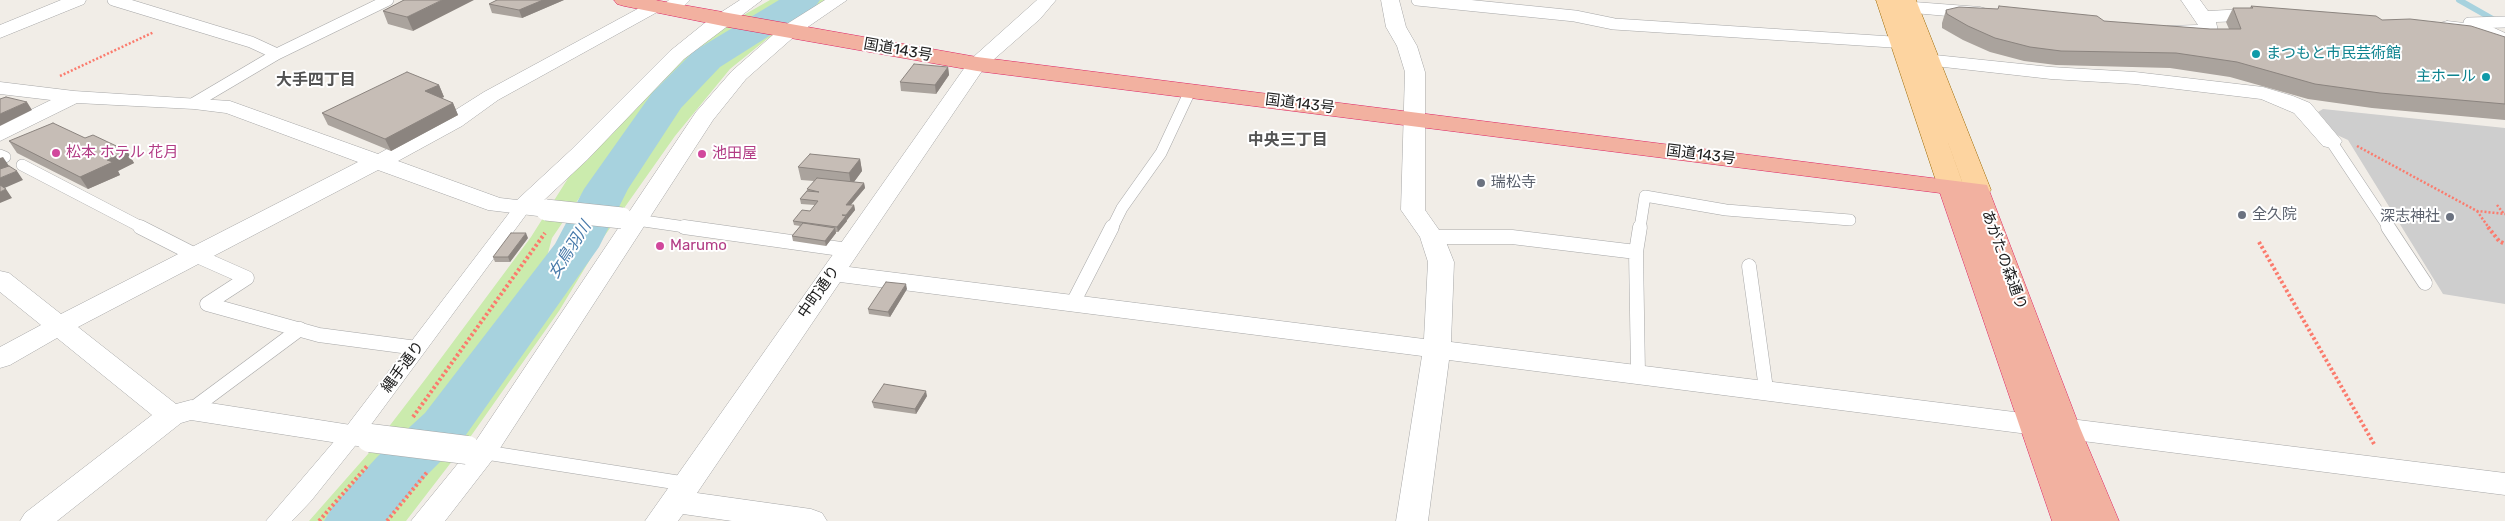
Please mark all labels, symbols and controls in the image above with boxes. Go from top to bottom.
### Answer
street label: 国道143号 [862,35,934,65]
place label: まつもと市民芸術館 [2266,45,2401,63]
marker: まつもと市民芸術館 [2250,48,2262,60]
place label: 主ホール [2416,68,2476,86]
district label: 大手四丁目 [276,70,356,90]
marker: 主ホール [2480,71,2492,83]
street label: 国道143号 [1264,91,1336,117]
district label: 中央三丁目 [1248,130,1328,150]
street label: 国道143号 [1665,142,1737,168]
place label: 松本 ホテル 花月 [66,144,178,162]
place label: 池田屋 [712,145,757,163]
marker: 松本 ホテル 花月 [50,147,62,159]
marker: 池田屋 [696,148,708,160]
place label: 瑞松寺 [1491,174,1536,192]
marker: 瑞松寺 [1475,177,1487,189]
place label: 全久院 [2252,206,2297,224]
street label: あがたの森通り [1978,208,2030,312]
place label: 深志神社 [2380,208,2440,226]
marker: 全久院 [2236,209,2248,221]
marker: 深志神社 [2444,211,2456,223]
water label: 女鳥羽川 [545,218,595,282]
place label: Marumo [670,237,727,255]
marker: Marumo [654,240,666,252]
street label: 中町通り [794,262,844,322]
street label: 縄手通り [378,338,428,396]

